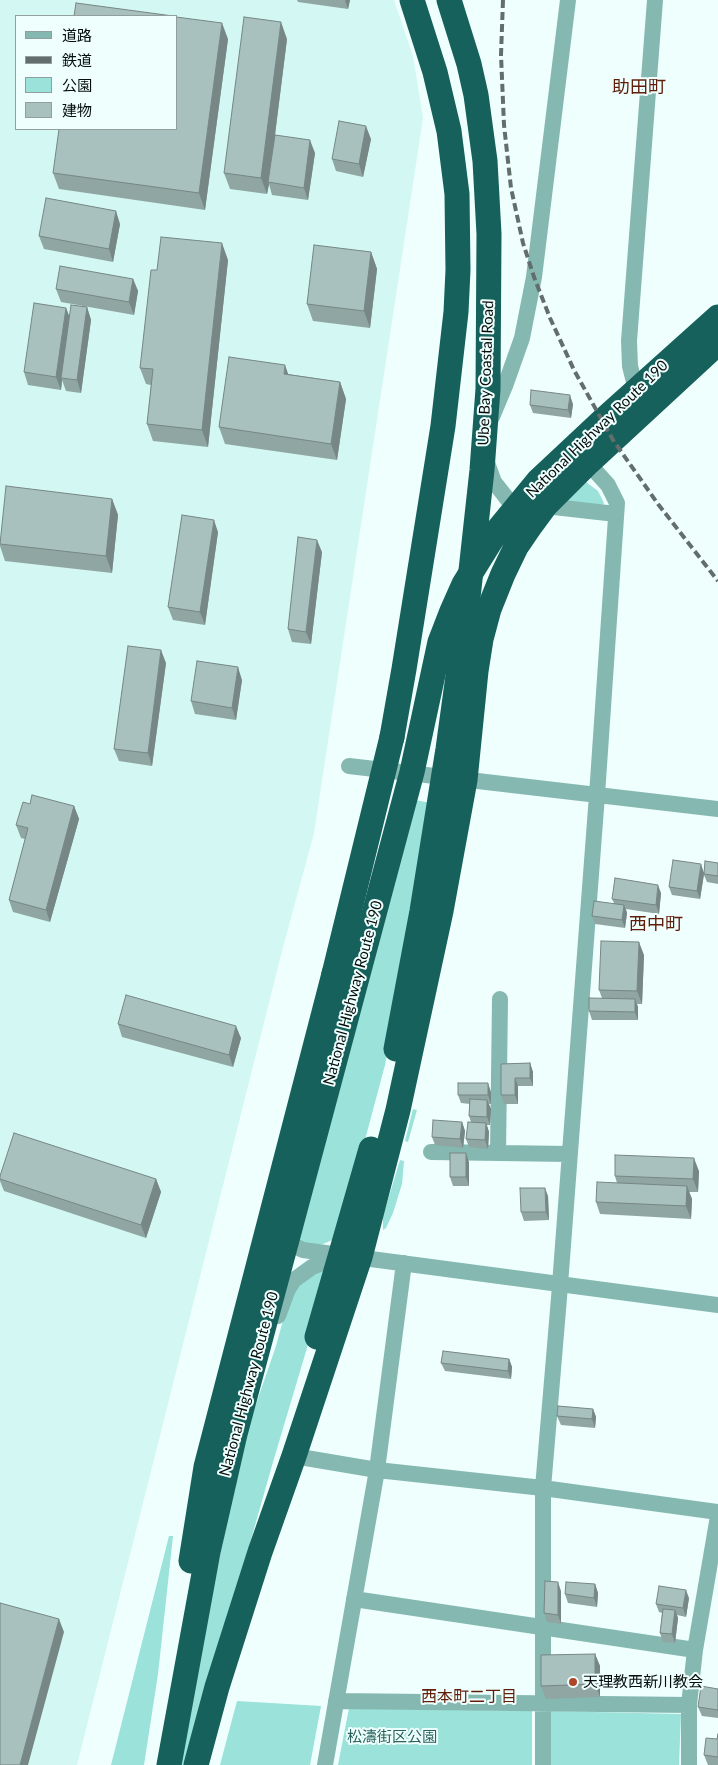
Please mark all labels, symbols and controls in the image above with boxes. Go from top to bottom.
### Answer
legend [15,15,178,130]
text: 道路 [62,26,92,44]
text: 鉄道 [62,51,92,69]
text: 公園 [62,76,92,94]
district label: 助田町 [612,76,666,98]
text: 建物 [62,101,92,119]
street label: Ube Bay Coastal Road [474,300,498,446]
street label: National Highway Route 190 [522,356,672,502]
street label: National Highway Route 190 [320,899,386,1087]
district label: 西中町 [629,913,683,935]
street label: National Highway Route 190 [216,1290,282,1478]
place label: 天理教西新川教会 [583,1673,703,1691]
marker: 天理教西新川教会 [567,1676,579,1688]
district label: 西本町二丁目 [421,1687,517,1707]
park label: 松濤街区公園 [347,1728,437,1746]

